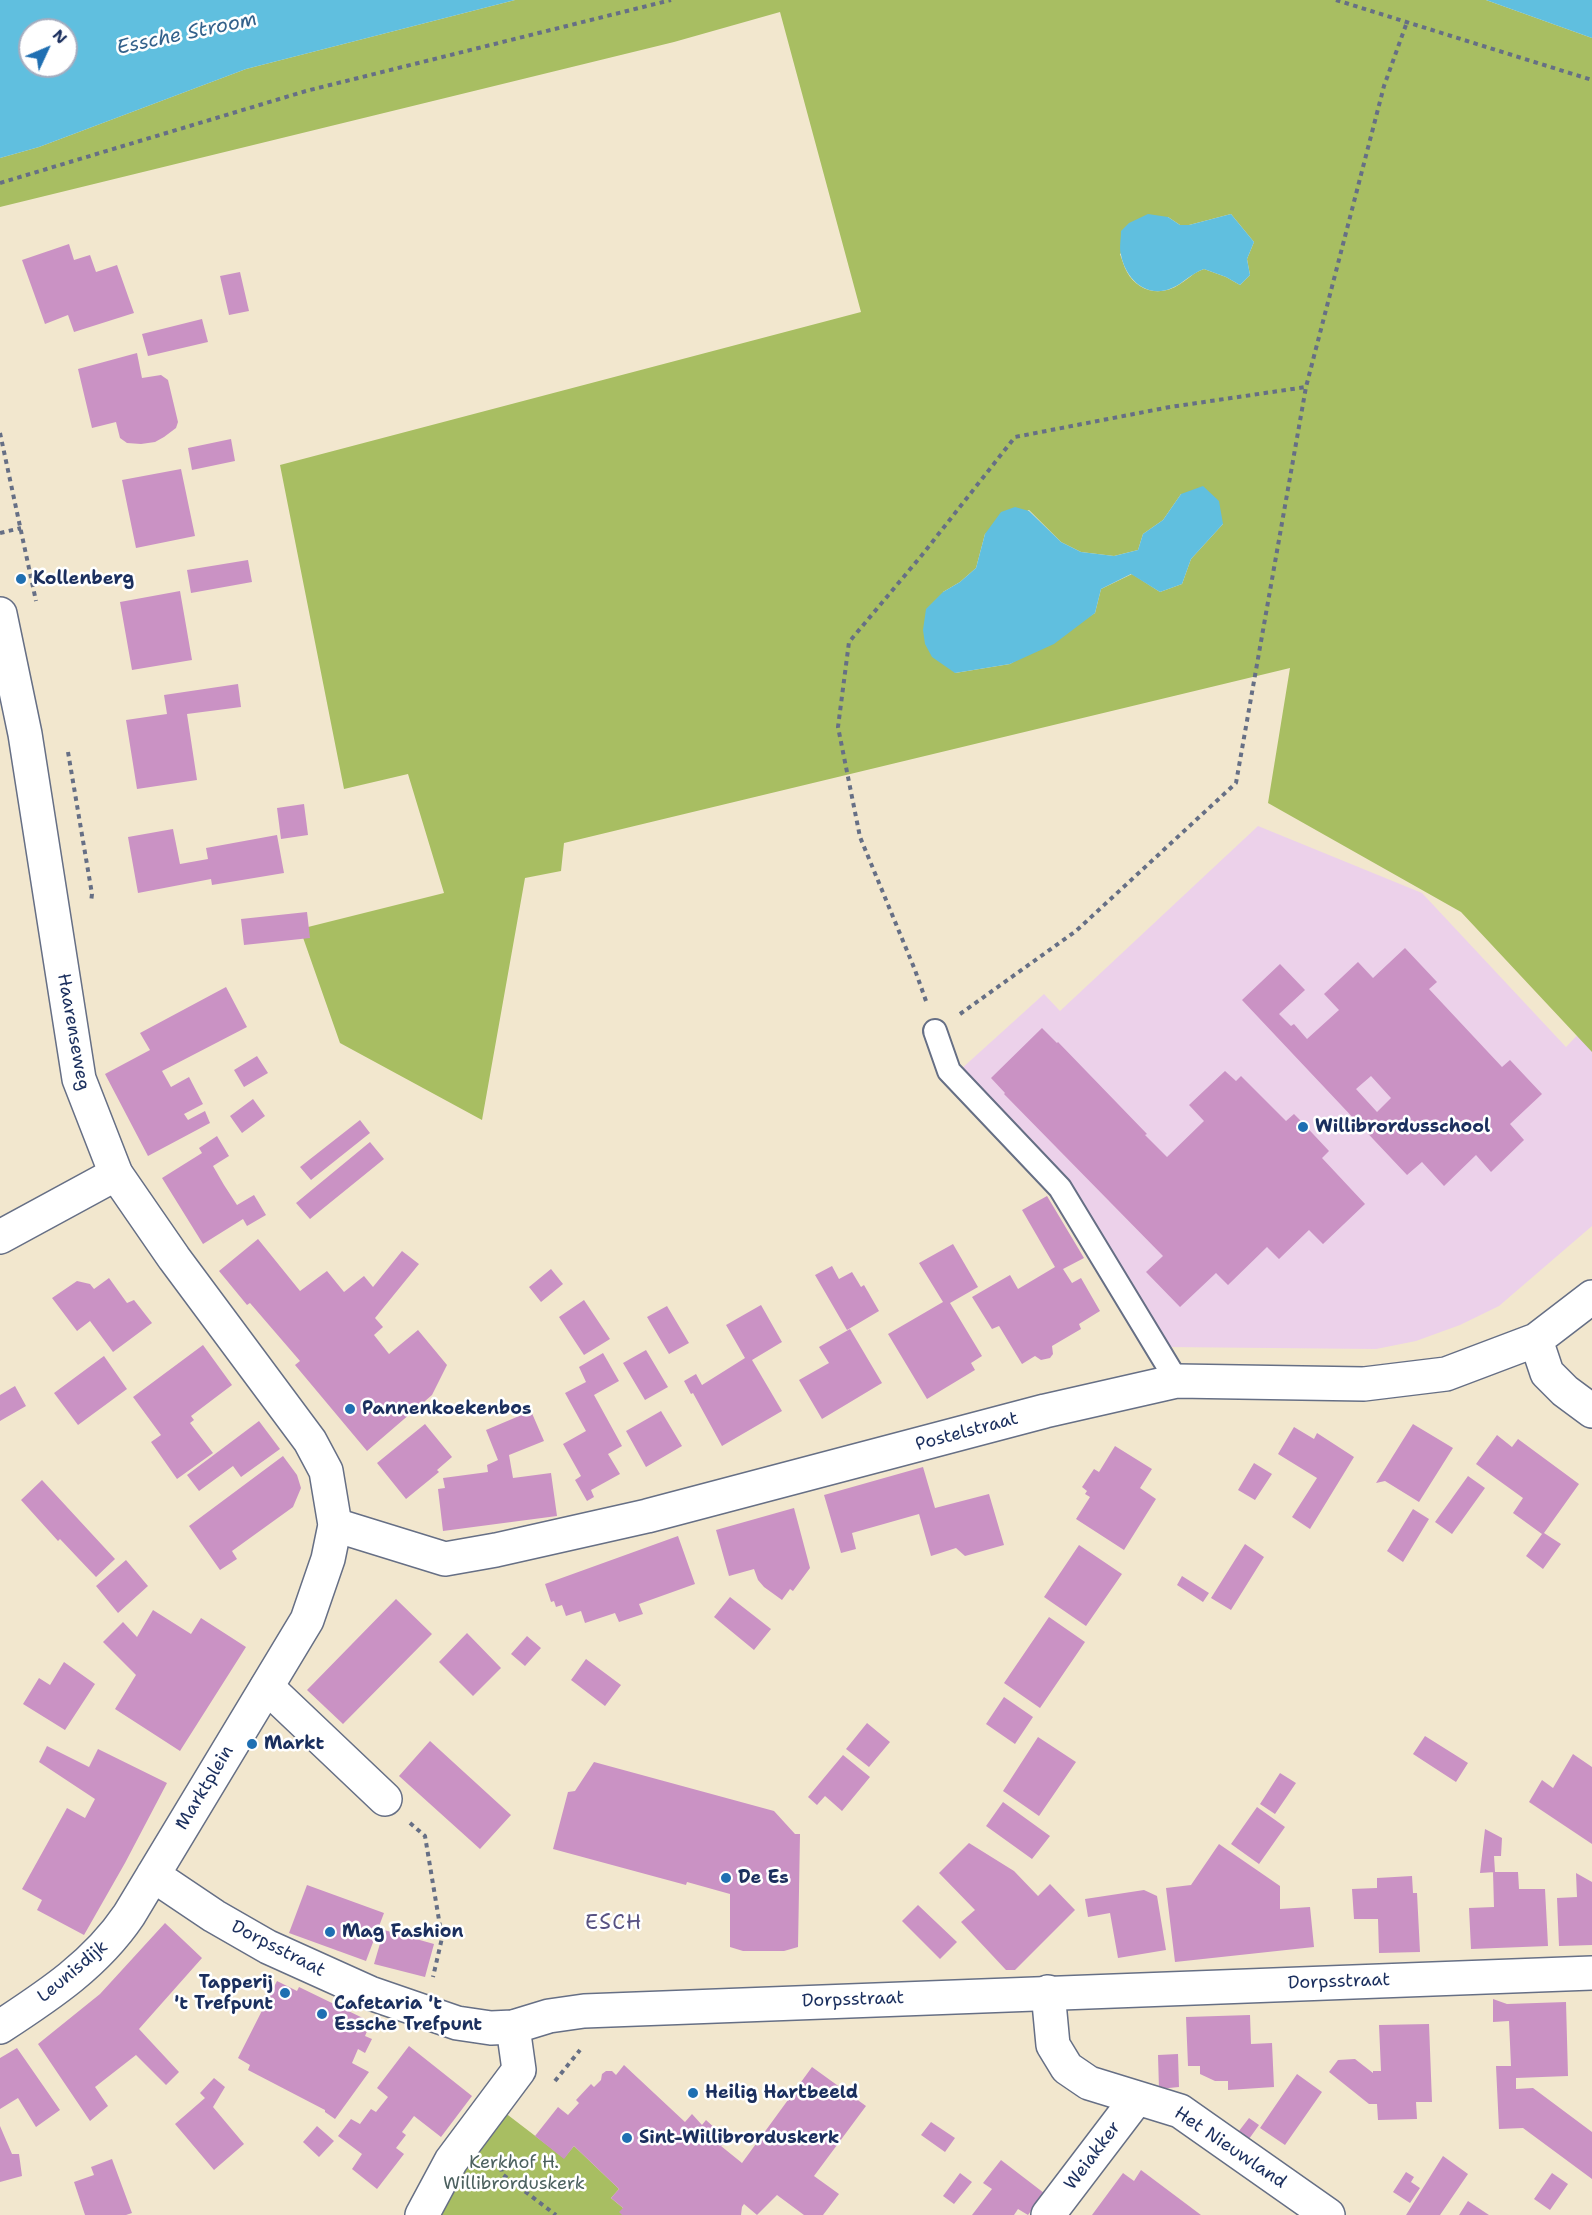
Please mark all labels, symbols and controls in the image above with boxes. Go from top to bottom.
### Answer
water label: Essche Stroom [115,7,259,61]
north arrow [18,18,78,78]
text: N [48,25,72,48]
place label: Kollenberg [33,568,134,590]
marker: Kollenberg [14,572,28,586]
street label: Haarenseweg [52,972,94,1092]
place label: Willibrordusschool [1315,1116,1490,1138]
marker: Willibrordusschool [1296,1120,1310,1134]
place label: Pannenkoekenbos [362,1398,532,1420]
marker: Pannenkoekenbos [343,1402,357,1416]
street label: Postelstraat [913,1408,1021,1456]
place label: Markt [264,1733,324,1755]
marker: Markt [245,1737,259,1751]
street label: Marktplein [171,1742,239,1834]
place label: De Es [738,1867,789,1889]
marker: De Es [719,1871,733,1885]
district label: ESCH [585,1911,643,1937]
street label: Dorpsstraat [227,1916,329,1982]
place label: Mag Fashion [342,1921,463,1943]
marker: Mag Fashion [323,1925,337,1939]
street label: Leunisdijk [33,1936,113,2008]
street label: Dorpsstraat [1287,1969,1391,1995]
place label: Tapperij 't Trefpunt [174,1972,273,2014]
marker: Tapperij 't Trefpunt [278,1986,292,2000]
street label: Dorpsstraat [801,1987,905,2013]
place label: Cafetaria 't Essche Trefpunt [334,1993,482,2036]
marker: Cafetaria 't Essche Trefpunt [315,2007,329,2021]
place label: Heilig Hartbeeld [705,2082,858,2104]
marker: Heilig Hartbeeld [686,2086,700,2100]
street label: Het Nieuwland [1170,2103,1290,2193]
street label: Weiakker [1060,2117,1126,2195]
place label: Sint-Willibrorduskerk [639,2127,840,2149]
marker: Sint-Willibrorduskerk [620,2131,634,2145]
park label: Kerkhof H. Willibrorduskerk [443,2152,585,2194]

